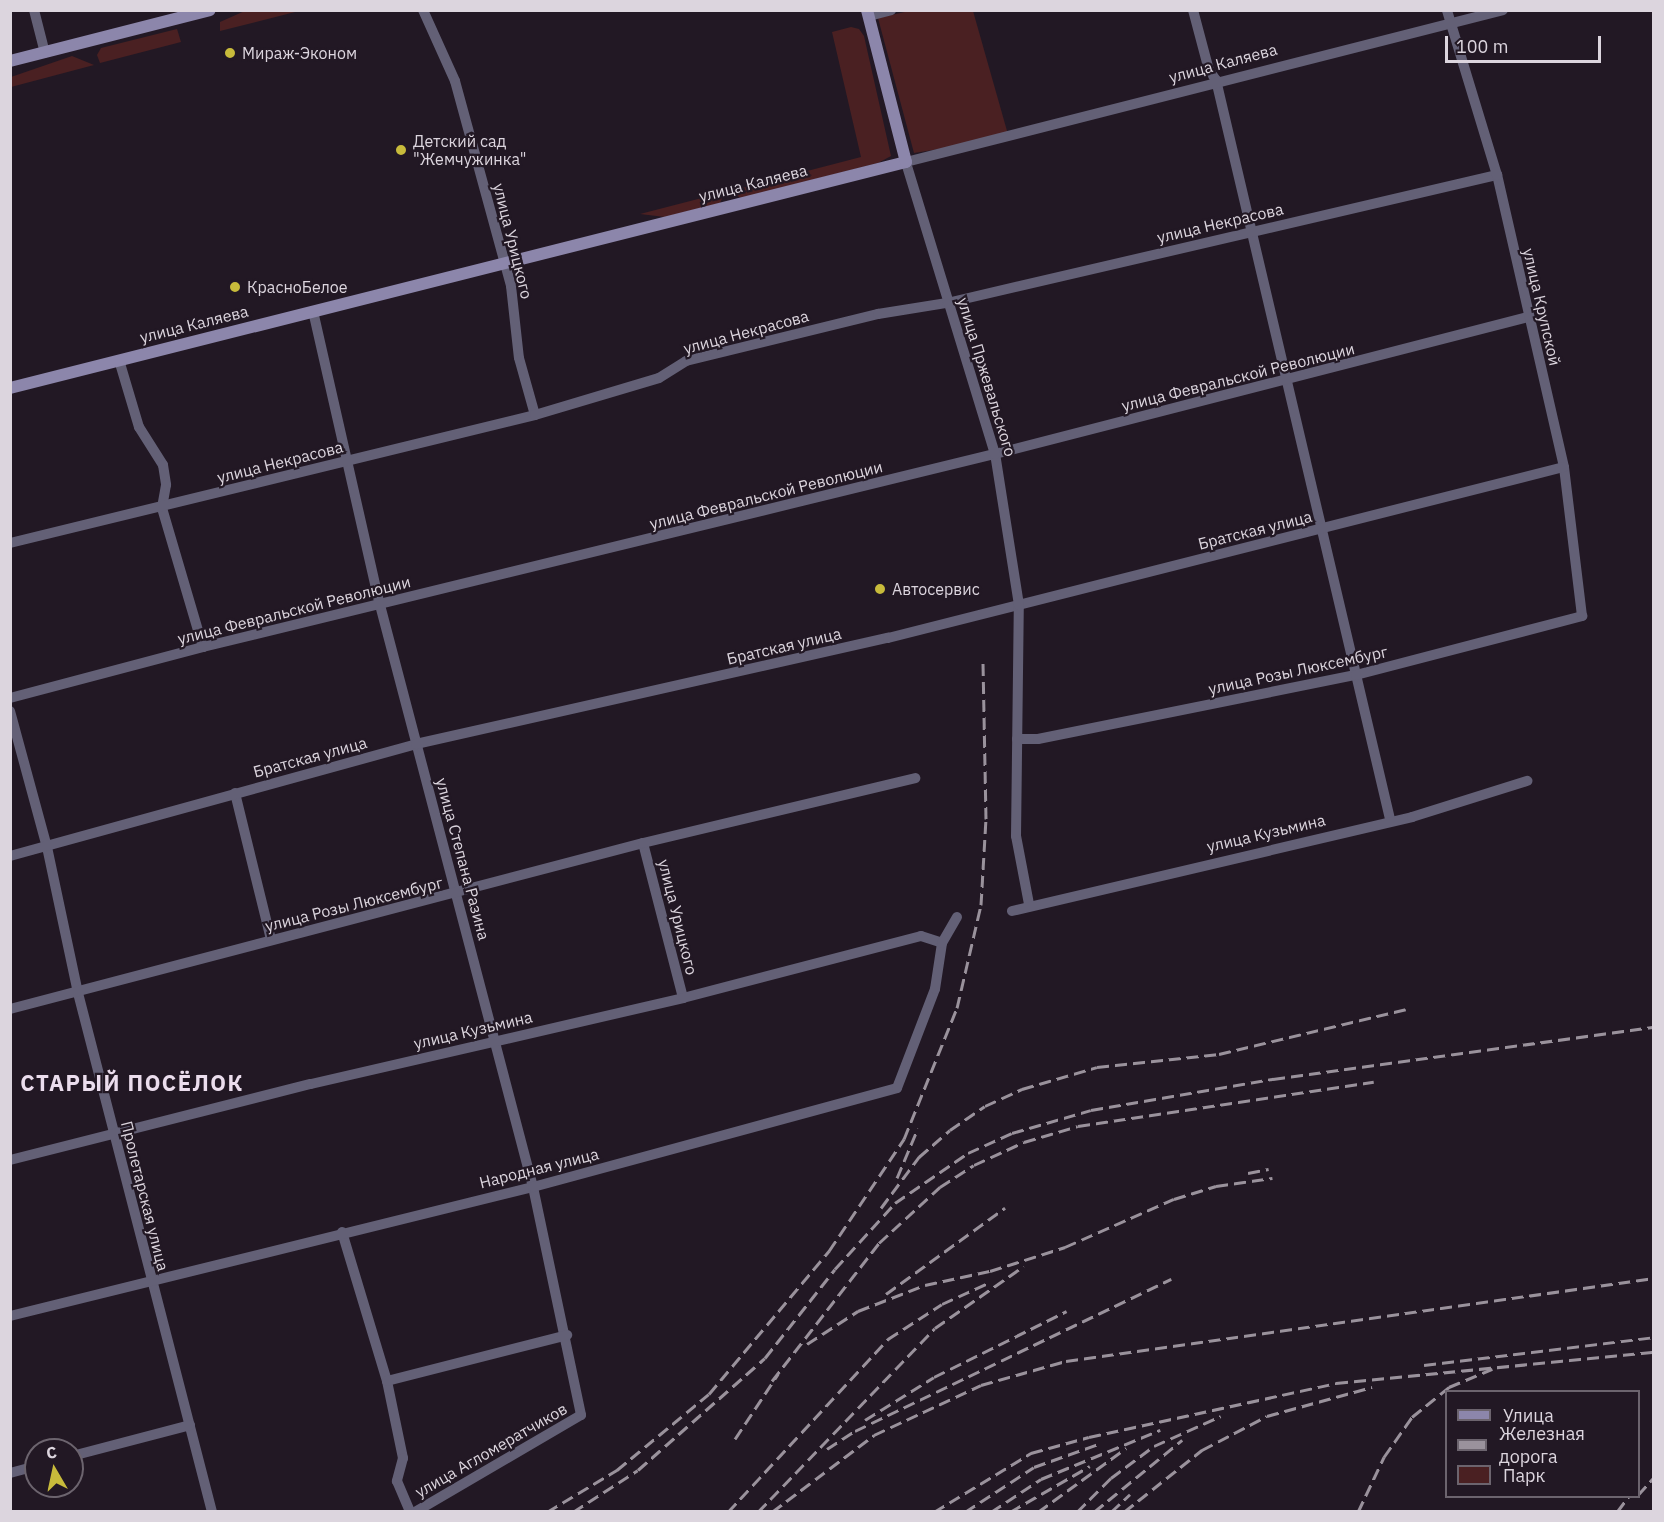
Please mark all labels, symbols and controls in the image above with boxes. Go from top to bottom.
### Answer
scale bar [1448,24,1604,62]
text: 100 m [1456,35,1508,58]
street label: улица Каляева [1167,39,1279,87]
place label: Мираж-Эконом [242,43,357,63]
marker: Мираж-Эконом [223,46,237,60]
place label: Детский сад "Жемчужинка" [413,131,526,169]
marker: Детский сад "Жемчужинка" [394,143,408,157]
street label: улица Каляева [697,160,809,206]
street label: улица Урицкого [489,181,537,301]
street label: улица Некрасова [1155,199,1285,247]
street label: улица Крупской [1519,246,1565,368]
place label: КрасноБелое [247,277,348,297]
marker: КрасноБелое [228,280,242,294]
street label: улица Пржевальского [954,295,1020,459]
street label: улица Каляева [138,301,250,347]
street label: улица Некрасова [681,306,811,358]
street label: улица Февральской Революции [1120,339,1356,415]
street label: улица Некрасова [215,437,345,487]
street label: улица Февральской Революции [648,457,884,533]
street label: Братская улица [1196,507,1314,553]
street label: улица Февральской Революции [176,572,412,648]
place label: Автосервис [892,579,980,599]
marker: Автосервис [873,582,887,596]
street label: Братская улица [725,623,843,669]
street label: улица Розы Люксембург [1207,642,1389,698]
street label: Братская улица [251,733,369,781]
street label: улица Степана Разина [432,776,494,942]
street label: улица Кузьмина [1205,810,1327,856]
street label: улица Урицкого [654,857,702,977]
street label: улица Розы Люксембург [263,873,445,935]
street label: улица Кузьмина [412,1007,534,1053]
district label: СТАРЫЙ ПОСЁЛОК [20,1070,244,1096]
street label: Пролетарская улица [117,1119,173,1273]
street label: Народная улица [477,1144,601,1192]
legend [1445,1390,1640,1498]
street label: улица Агломератчиков [412,1399,570,1501]
text: Улица [1503,1404,1554,1427]
text: Железная дорога [1499,1422,1585,1468]
north arrow [24,1438,84,1498]
text: С [45,1442,58,1463]
text: Парк [1503,1464,1545,1487]

